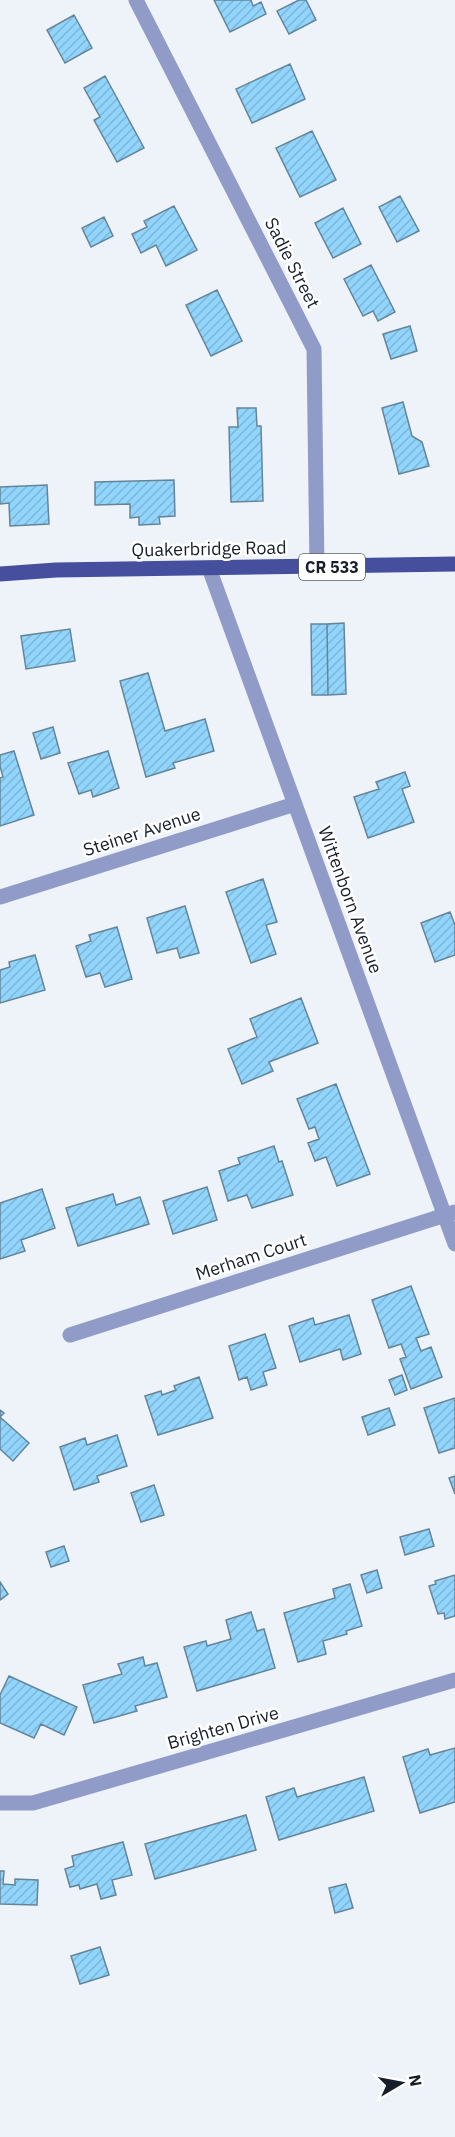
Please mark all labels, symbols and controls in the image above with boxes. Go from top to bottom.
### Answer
street label: Sadie Street [260,214,325,312]
street label: Quakerbridge Road [131,536,287,561]
road number: CR 533 [299,554,365,580]
street label: Steiner Avenue [80,802,204,861]
street label: Wittenborn Avenue [313,823,388,977]
street label: Merham Court [192,1228,309,1285]
street label: Brighten Drive [164,1701,281,1754]
north arrow [371,2053,431,2113]
text: N [405,2073,427,2088]

